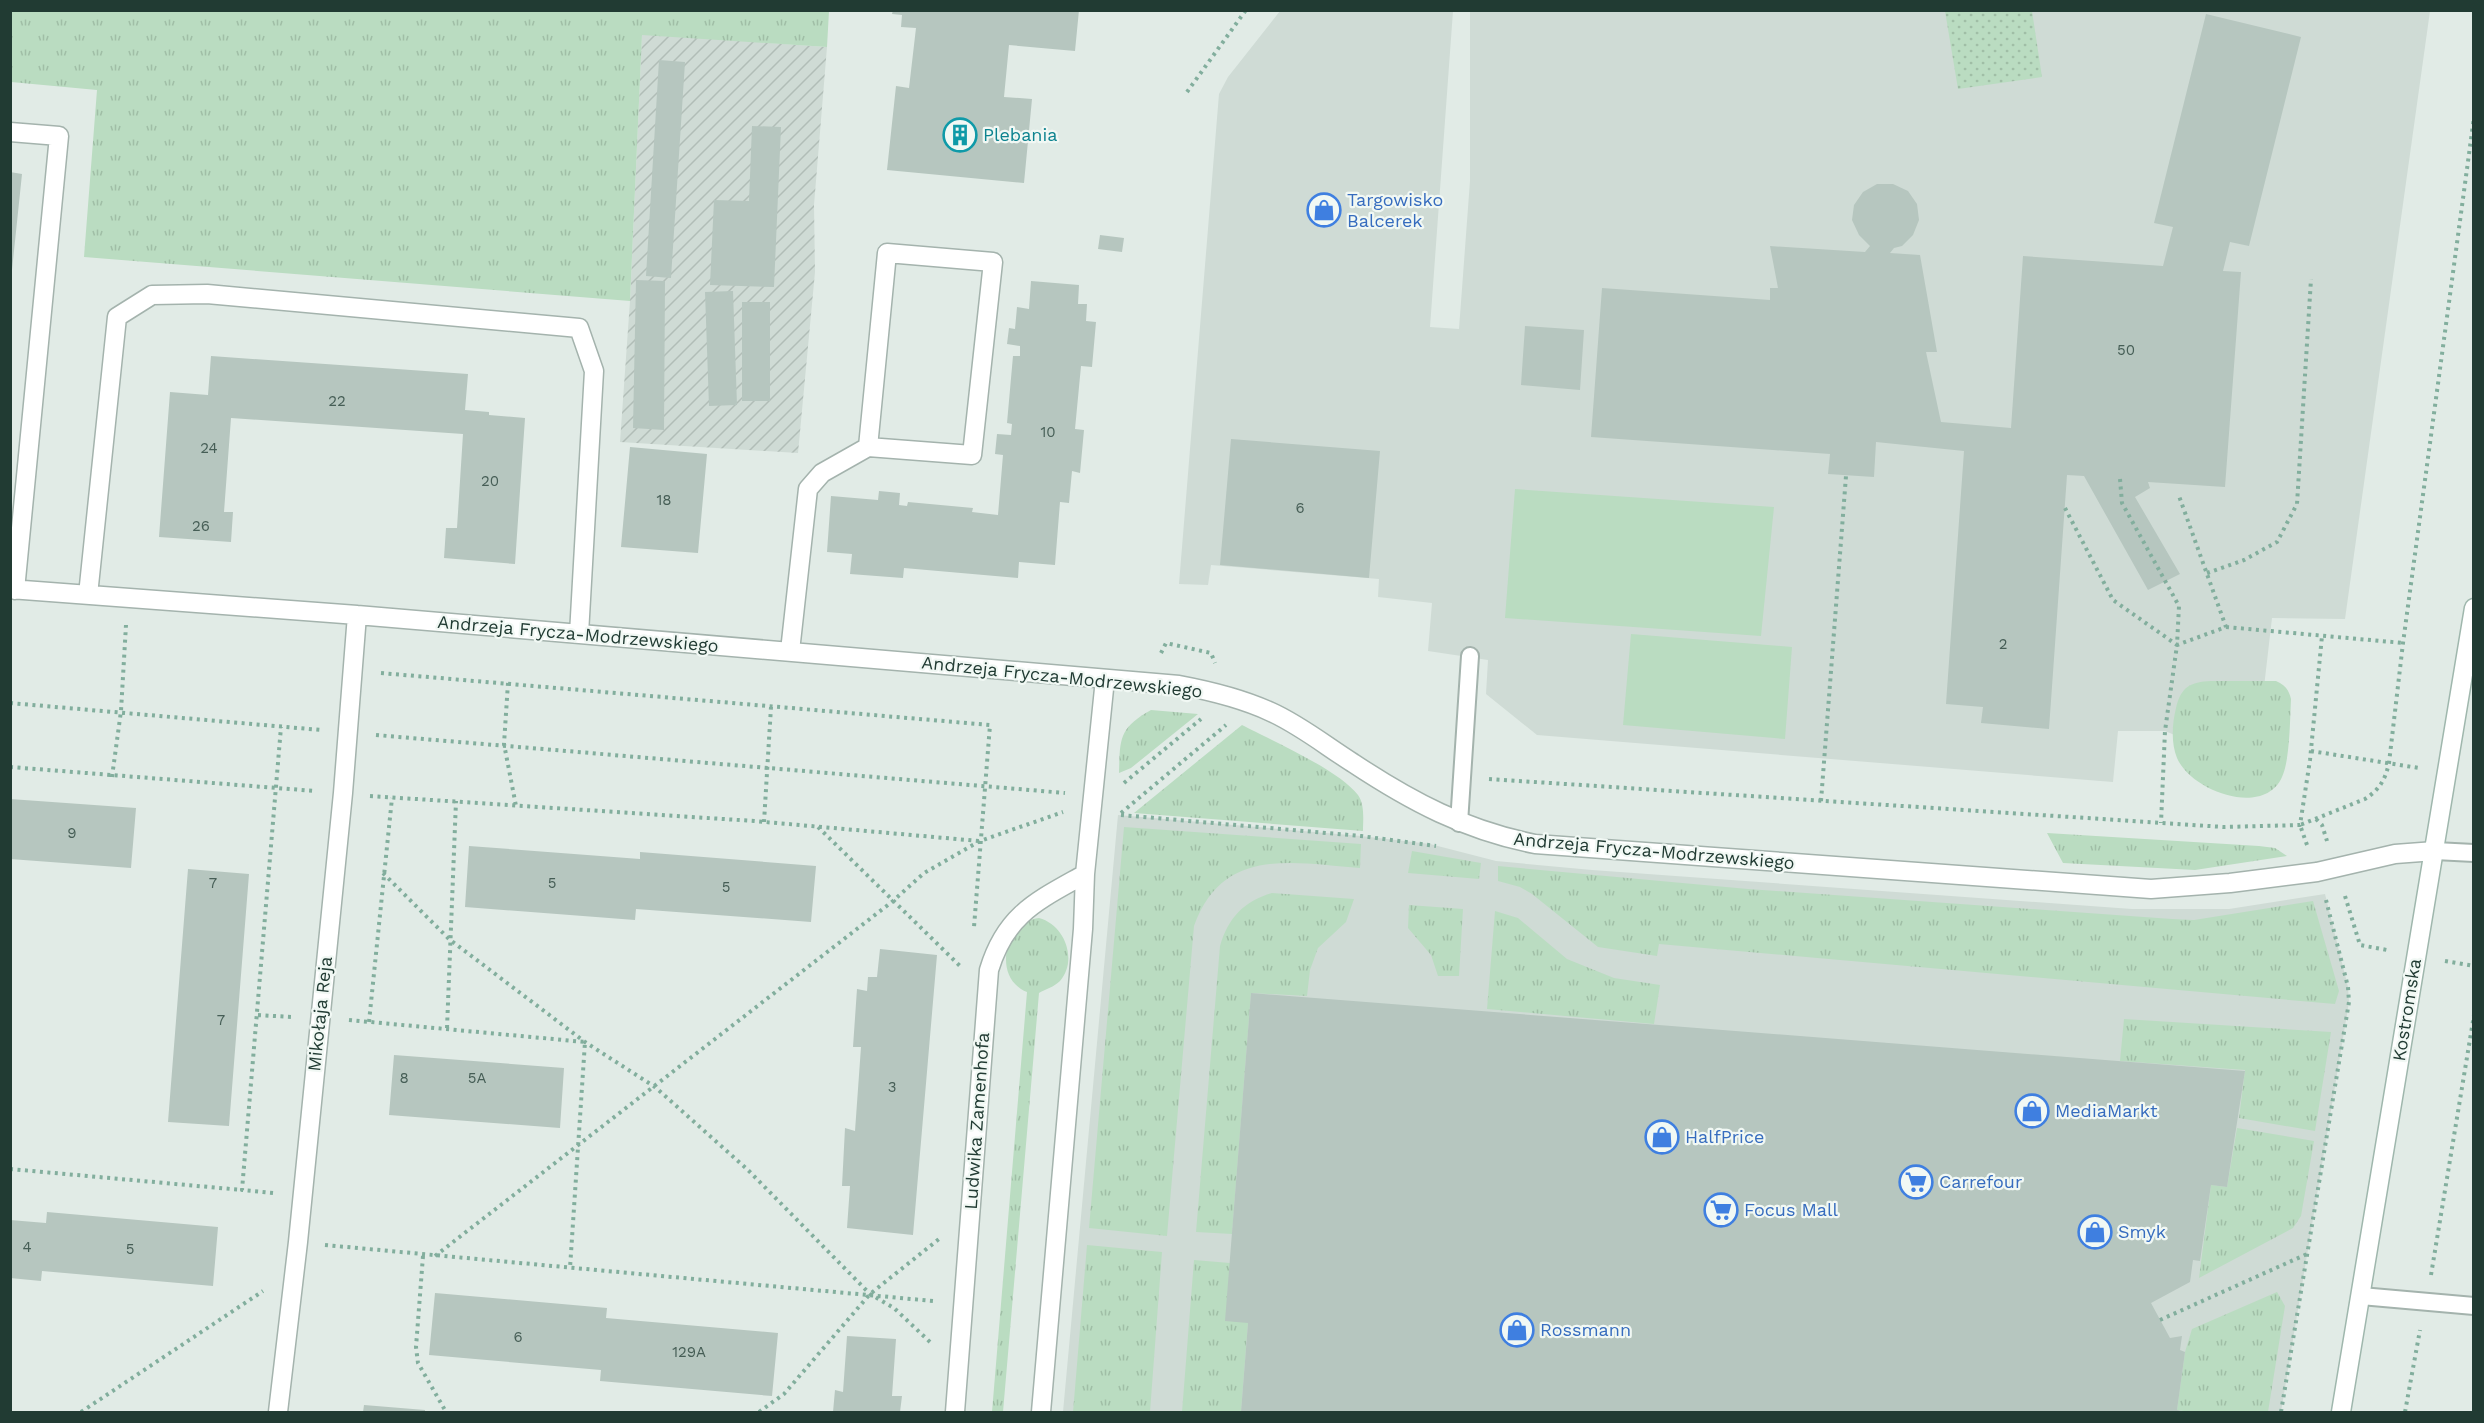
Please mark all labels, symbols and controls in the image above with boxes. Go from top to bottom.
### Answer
building icon: Plebania [942,117,978,153]
place label: Plebania [983,124,1057,145]
place label: Targowisko Balcerek [1347,189,1443,231]
shop icon: Targowisko Balcerek [1306,192,1342,228]
house number: 50 [2117,341,2135,359]
house number: 22 [328,392,346,410]
house number: 10 [1040,423,1056,441]
house number: 24 [200,439,218,457]
house number: 20 [481,472,499,490]
house number: 18 [656,491,672,509]
house number: 6 [1295,499,1305,517]
house number: 26 [192,517,210,535]
street label: Andrzeja Frycza-Modrzewskiego [437,611,720,656]
house number: 2 [1999,635,2007,653]
street label: Andrzeja Frycza-Modrzewskiego [921,651,1203,702]
house number: 9 [67,824,77,842]
street label: Andrzeja Frycza-Modrzewskiego [1513,828,1796,873]
house number: 7 [209,874,217,892]
house number: 5 [548,874,556,892]
house number: 5 [722,878,730,896]
street label: Mikołaja Reja [303,955,336,1072]
street label: Kostromska [2388,957,2425,1063]
house number: 7 [217,1011,225,1029]
street label: Ludwika Zamenhofa [960,1032,993,1210]
house number: 8 [399,1069,409,1087]
house number: 5A [468,1069,486,1087]
house number: 3 [888,1078,896,1096]
shop icon: MediaMarkt [2014,1093,2050,1129]
place label: MediaMarkt [2055,1100,2158,1121]
shop icon: HalfPrice [1644,1119,1680,1155]
place label: HalfPrice [1685,1126,1764,1147]
supermarket icon: Carrefour [1898,1164,1934,1200]
place label: Carrefour [1939,1171,2022,1192]
supermarket icon: Focus Mall [1703,1192,1739,1228]
place label: Focus Mall [1744,1199,1839,1220]
shop icon: Smyk [2077,1214,2113,1250]
place label: Smyk [2118,1221,2166,1242]
house number: 4 [22,1238,32,1256]
house number: 5 [126,1240,134,1258]
shop icon: Rossmann [1499,1312,1535,1348]
place label: Rossmann [1540,1319,1631,1340]
house number: 6 [513,1328,523,1346]
house number: 129A [672,1343,706,1361]

